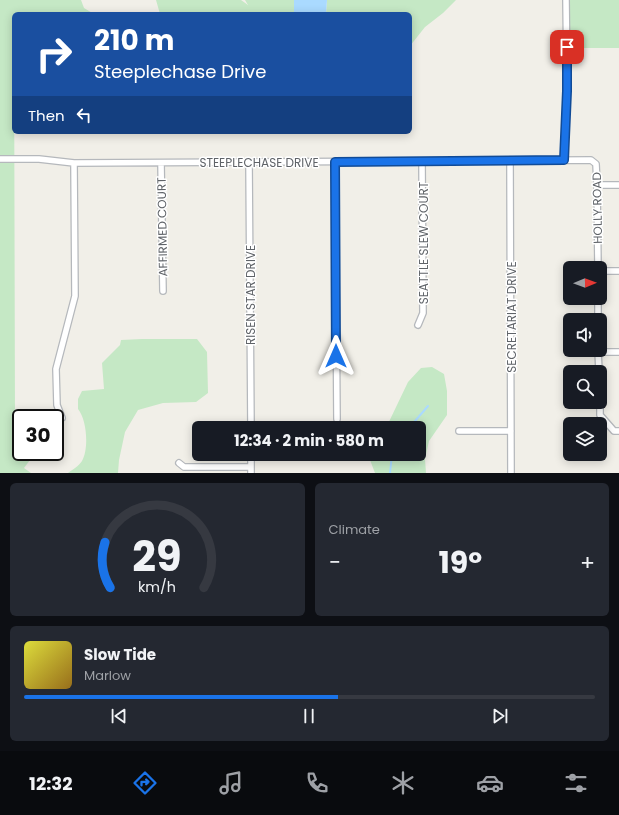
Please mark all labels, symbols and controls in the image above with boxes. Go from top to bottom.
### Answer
text: 210 m [94,21,174,60]
icon: right [28,28,80,80]
pin [550,30,584,64]
icon: arrive [556,36,578,58]
text: Steeplechase Drive [94,59,266,84]
icon: left [73,104,95,126]
text: Then [28,105,65,126]
street label: STEEPLECHASE DRIVE [199,154,319,171]
street label: HOLLY ROAD [588,172,606,244]
street label: AFFIRMED COURT [153,177,171,277]
street label: SEATTLE SLEW COURT [415,181,432,304]
street label: RISEN STAR DRIVE [242,245,259,345]
street label: SECRETARIAT DRIVE [503,261,520,373]
north arrow [563,261,607,305]
map controls [563,261,607,461]
button: sound [563,313,607,357]
position arrow [315,335,357,377]
button: search [563,365,607,409]
speed limit sign: 30 [12,409,64,461]
button: layers [563,417,607,461]
text: 12:34 · 2 min · 580 m [234,430,384,451]
text: Climate [329,520,380,539]
text: 29 [133,526,182,585]
text: 19° [438,541,482,584]
text: − [329,547,341,578]
text: + [580,547,595,578]
text: km/h [138,576,176,596]
text: Slow Tide [84,644,156,665]
text: Marlow [84,666,131,685]
icon: previous [108,705,130,727]
icon: pause [298,705,320,727]
icon: next [489,705,511,727]
icon: directions [131,769,159,797]
icon: music [217,769,245,797]
icon: phone [303,769,331,797]
icon: climate [389,769,417,797]
icon: car [476,769,504,797]
icon: filters [562,769,590,797]
text: 12:32 [29,771,72,796]

